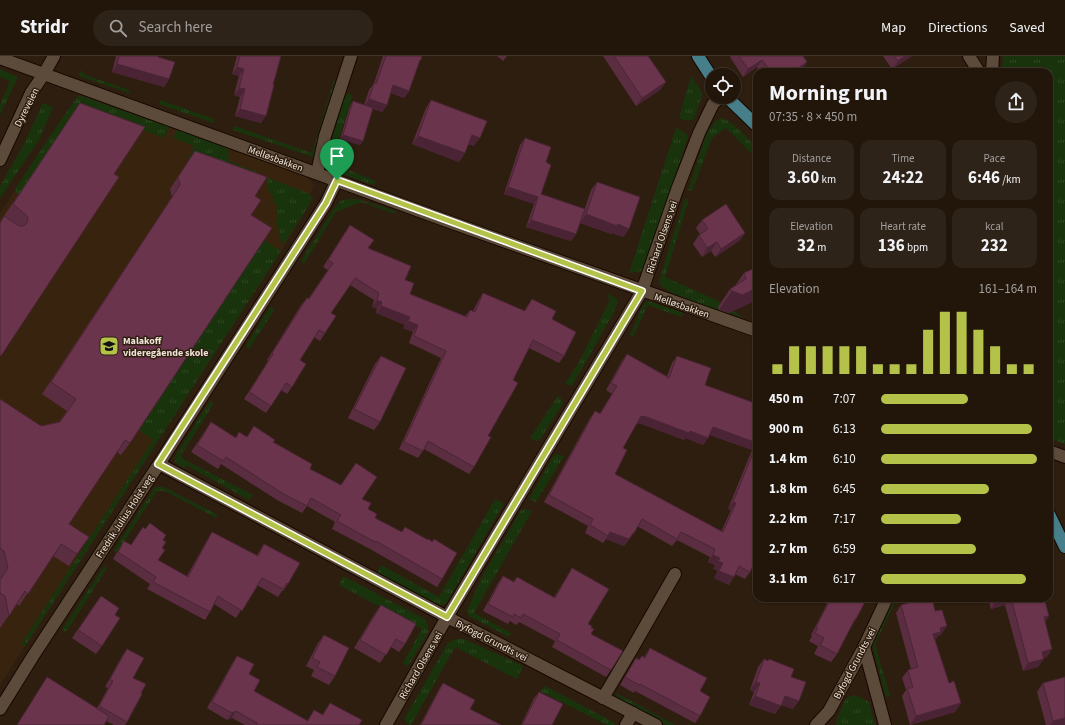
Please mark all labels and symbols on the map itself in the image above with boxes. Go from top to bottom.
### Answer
street label: Dyreveien [11,86,43,129]
pin [320,139,354,180]
street label: Melløsbakken [246,143,305,175]
street label: Richard Olsens vei [643,199,681,276]
street label: Melløsbakken [652,290,711,322]
place label: Malakoff videregående skole [123,334,208,360]
school or university icon: Malakoff videregående skole [98,335,120,357]
street label: Fredrik Julius Holst veg [93,472,157,561]
street label: Byfogd Grundts vei [453,617,530,665]
street label: Byfogd Grundts vei [830,625,880,702]
street label: Richard Olsens vei [396,629,446,702]

